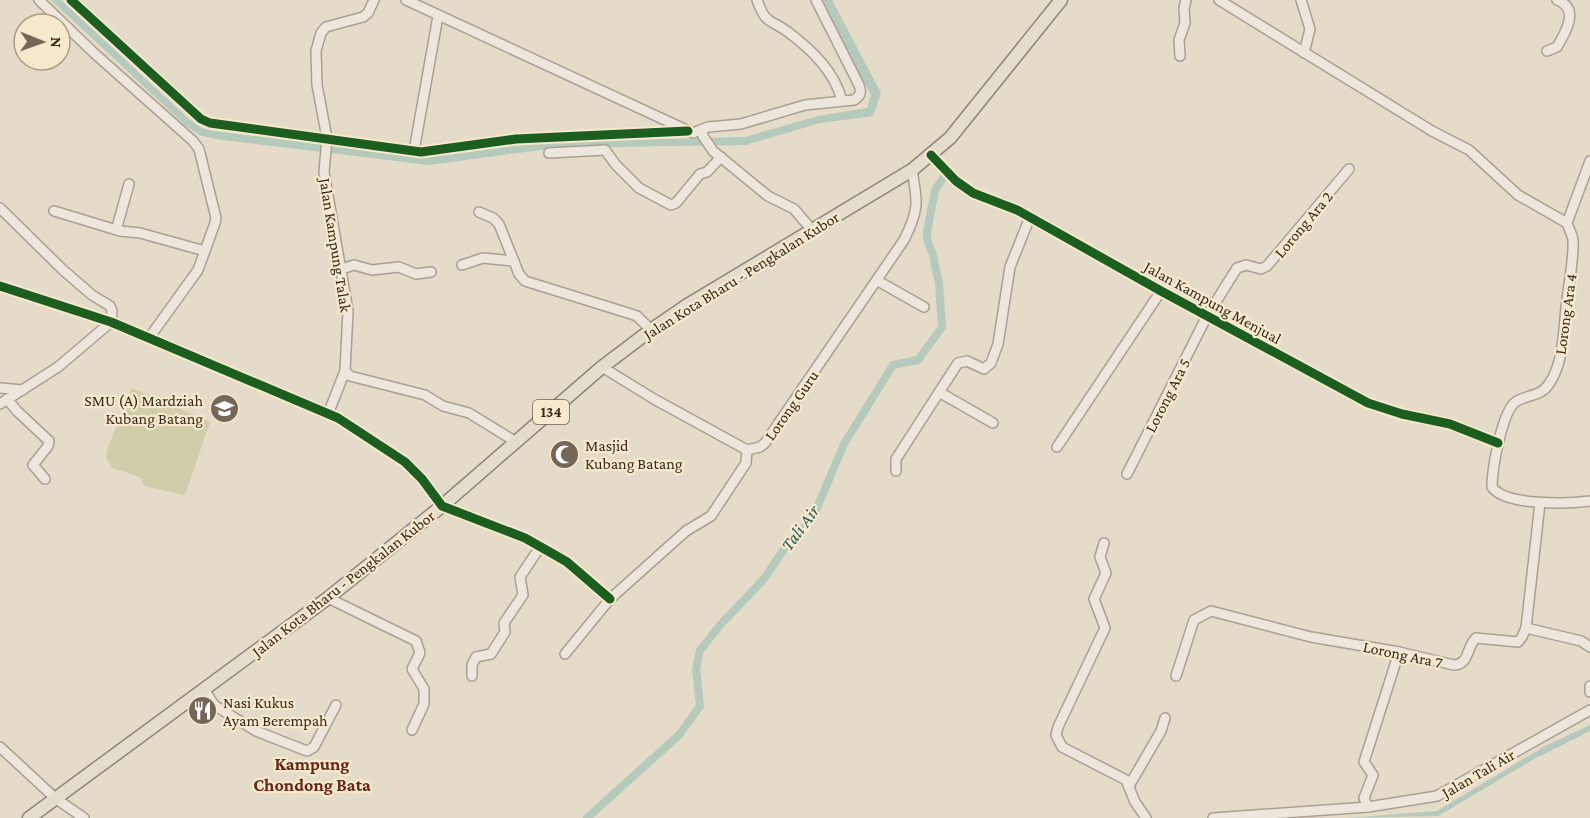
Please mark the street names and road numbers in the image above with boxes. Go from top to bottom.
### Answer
street label: Jalan Kampung Talak [315,175,355,314]
street label: Lorong Ara 2 [1271,188,1337,261]
street label: Jalan Kota Bharu - Pengkalan Kubor [639,208,843,345]
street label: Jalan Kampung Menjual [1139,257,1284,348]
street label: Lorong Ara 4 [1551,272,1581,356]
street label: Lorong Ara 5 [1141,355,1194,436]
street label: Lorong Guru [761,367,823,444]
road number: 134 [533,400,569,424]
street label: Jalan Kota Bharu - Pengkalan Kubor [247,507,439,662]
street label: Lorong Ara 7 [1361,638,1445,672]
street label: Jalan Tali Air [1437,746,1518,803]

